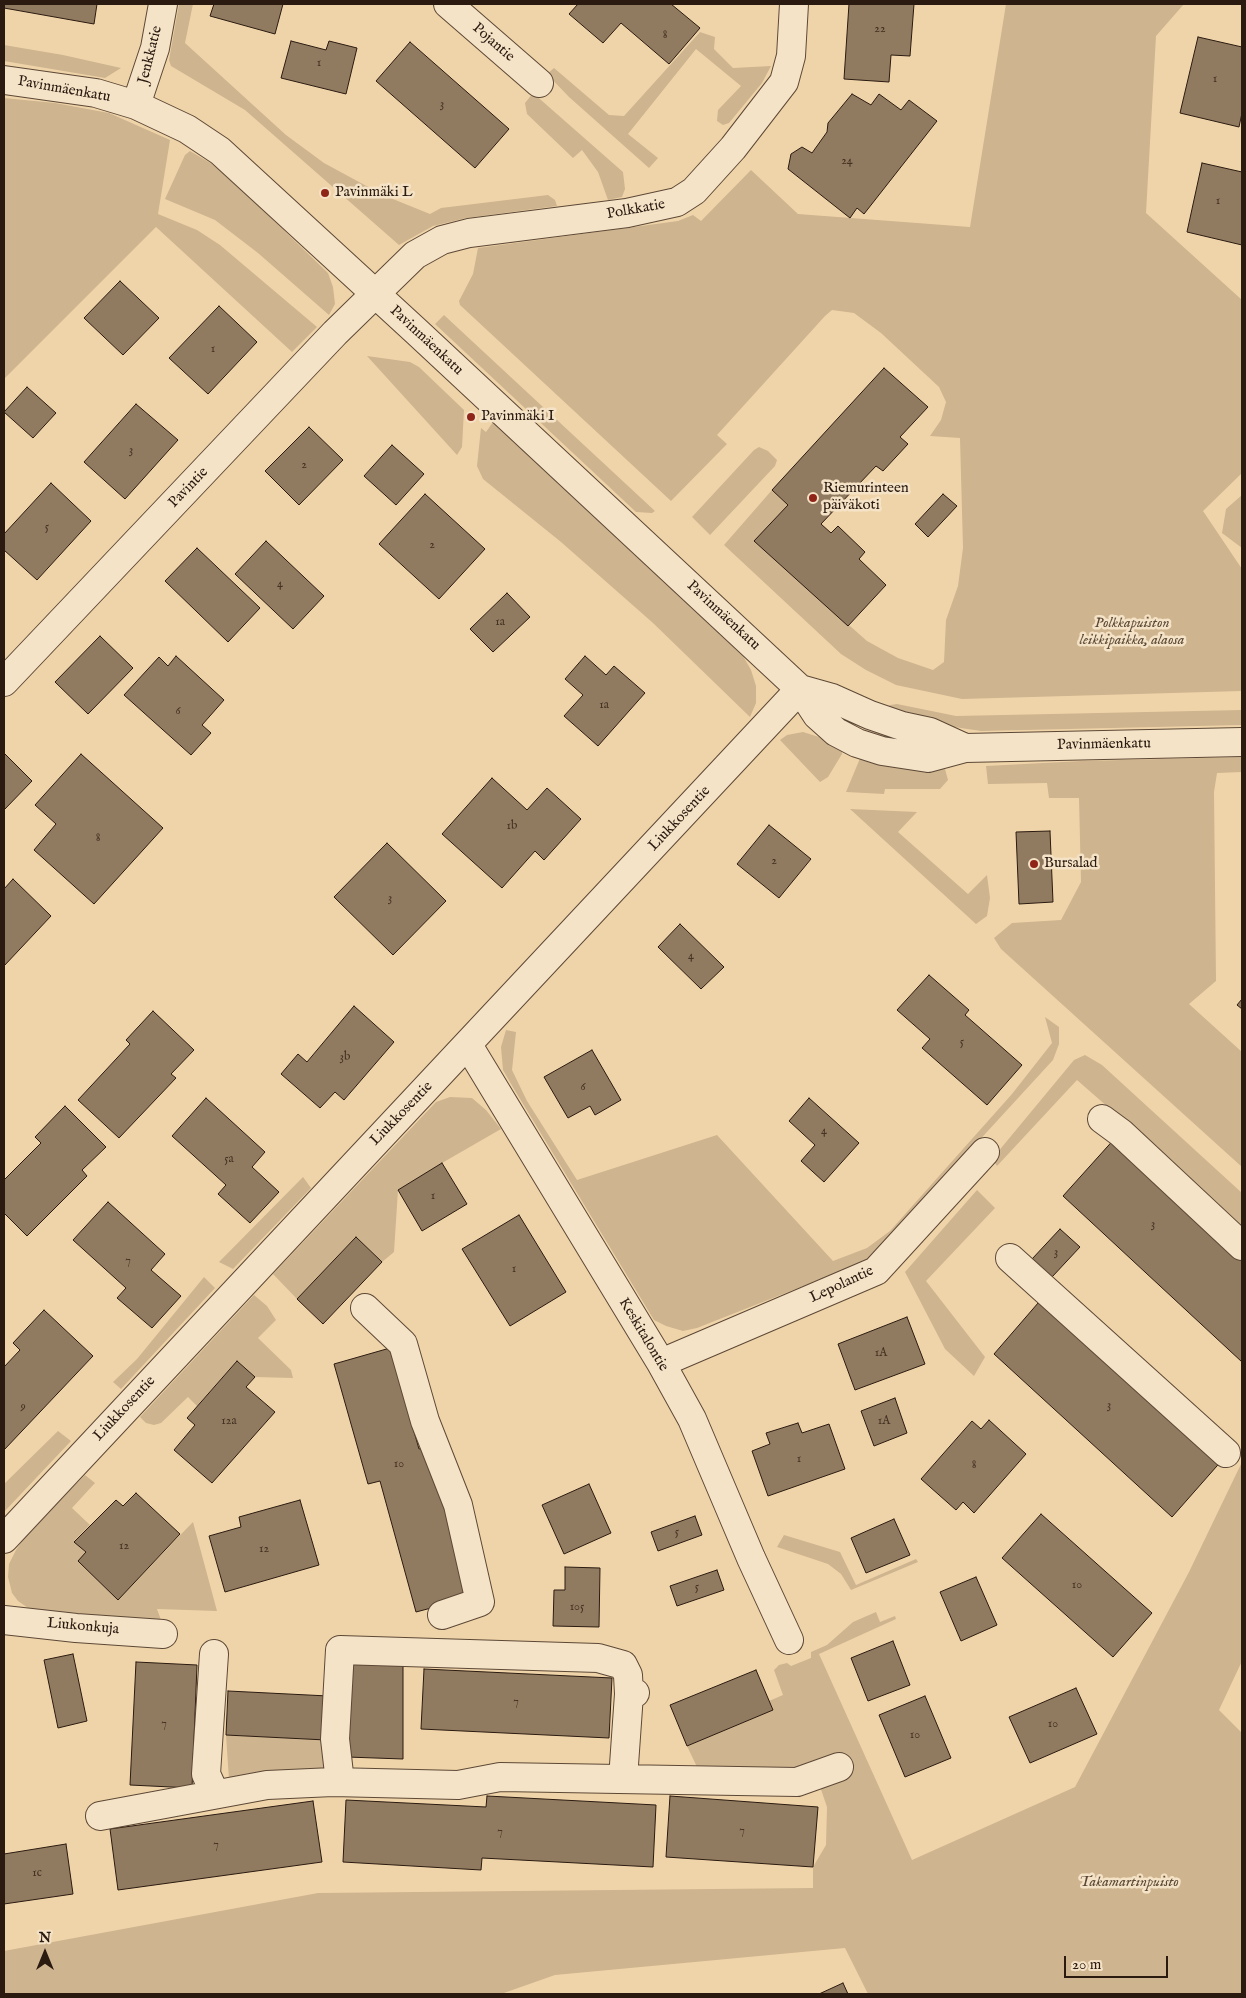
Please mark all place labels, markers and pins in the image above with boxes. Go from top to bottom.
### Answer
place label: Pavinmäki L [335,184,413,202]
marker: Pavinmäki L [319,187,331,199]
place label: Pavinmäki I [481,408,554,426]
marker: Pavinmäki I [465,411,477,423]
place label: Riemurinteen päiväkoti [823,480,909,515]
marker: Riemurinteen päiväkoti [807,492,819,504]
place label: Bursalad [1044,855,1098,873]
marker: Bursalad [1028,858,1040,870]

